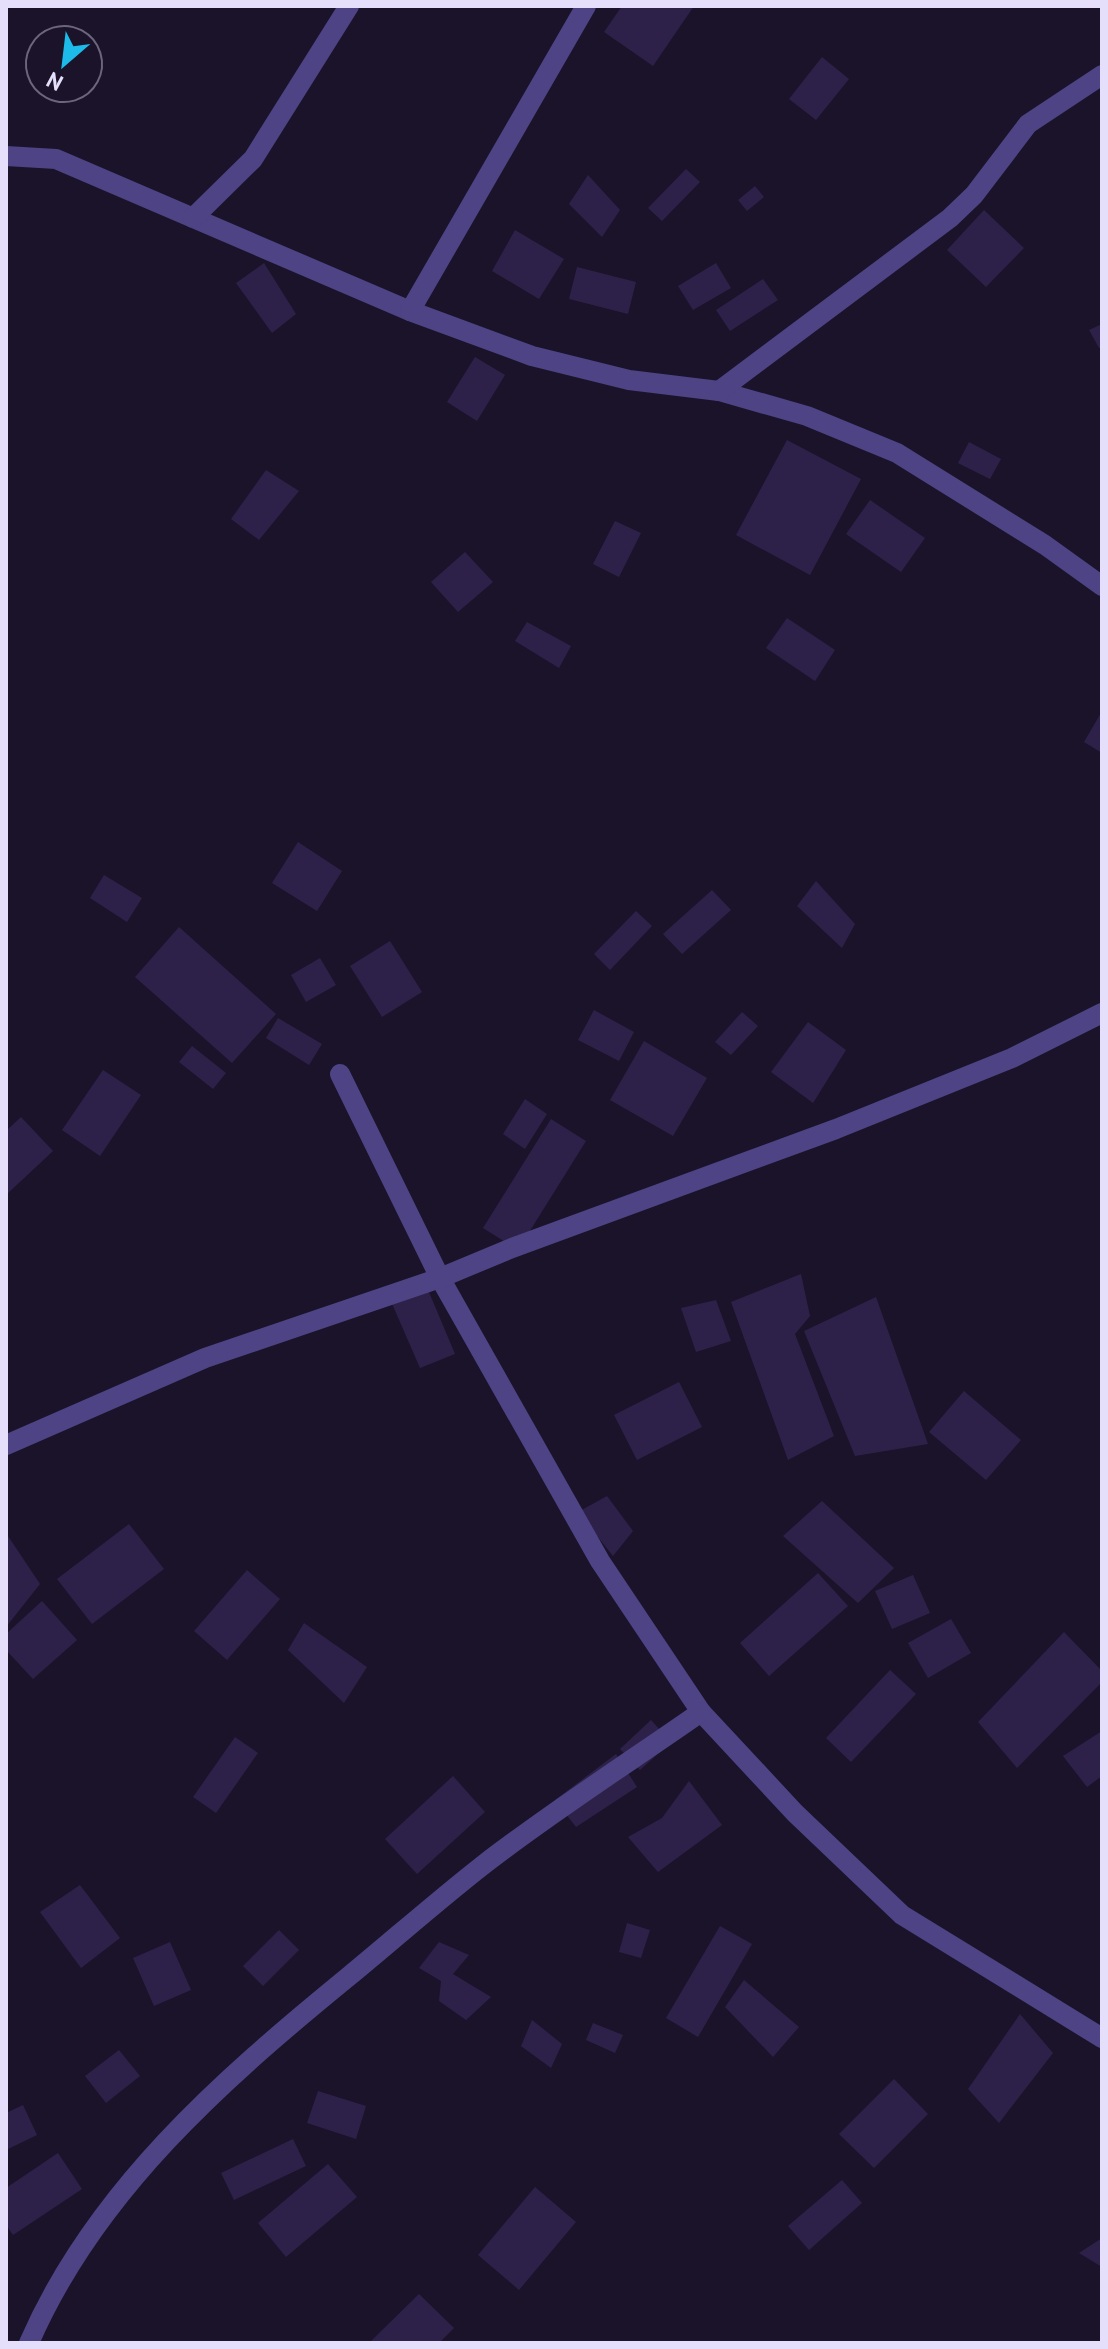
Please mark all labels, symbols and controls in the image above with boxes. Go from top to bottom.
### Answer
north arrow [24,24,104,104]
text: N [42,66,68,97]

